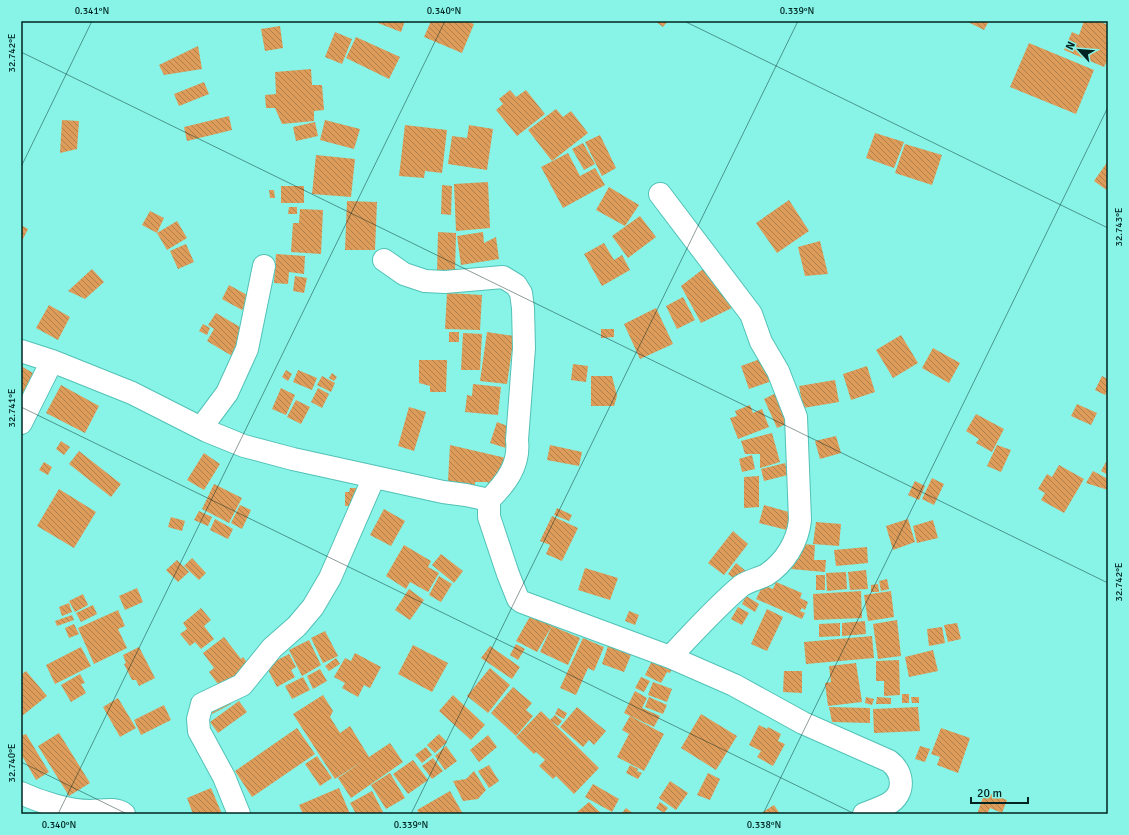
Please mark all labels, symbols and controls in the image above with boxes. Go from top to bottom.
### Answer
text: 0.341°N [75,5,109,17]
text: 0.340°N [427,5,461,17]
text: 0.339°N [780,5,814,17]
north arrow [1059,30,1099,70]
text: 32.742°E [6,33,18,73]
text: N [1063,40,1078,52]
text: 32.743°E [1113,207,1125,247]
text: 32.741°E [6,388,18,428]
text: 32.742°E [1113,562,1125,602]
text: 32.740°E [6,743,18,783]
scale bar [971,779,1028,805]
text: 20 m [977,786,1002,801]
text: 0.340°N [42,819,76,831]
text: 0.339°N [394,819,428,831]
text: 0.338°N [747,819,781,831]

